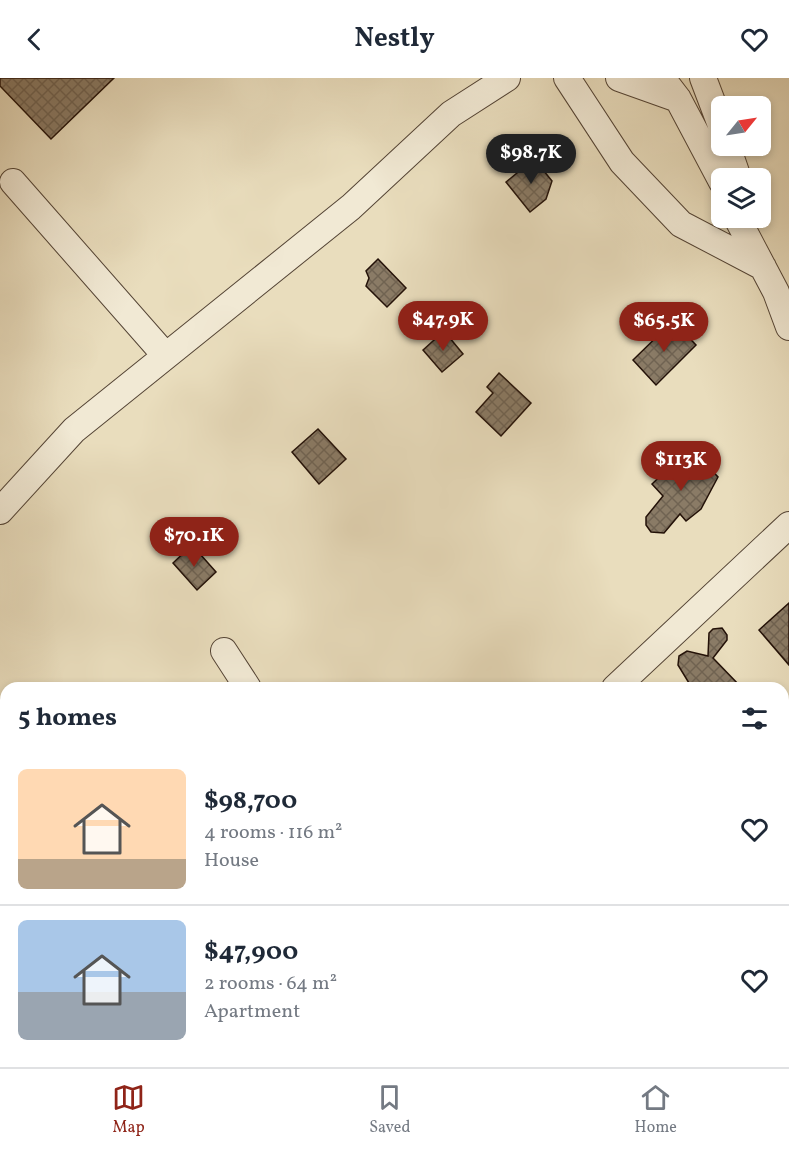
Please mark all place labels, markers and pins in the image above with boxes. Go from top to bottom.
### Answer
pin: $98.7K [482,134,580,185]
pin: $47.9K [394,301,492,352]
pin: $65.5K [615,302,713,353]
pin: $113K [639,441,723,492]
pin: $70.1K [145,517,243,568]

